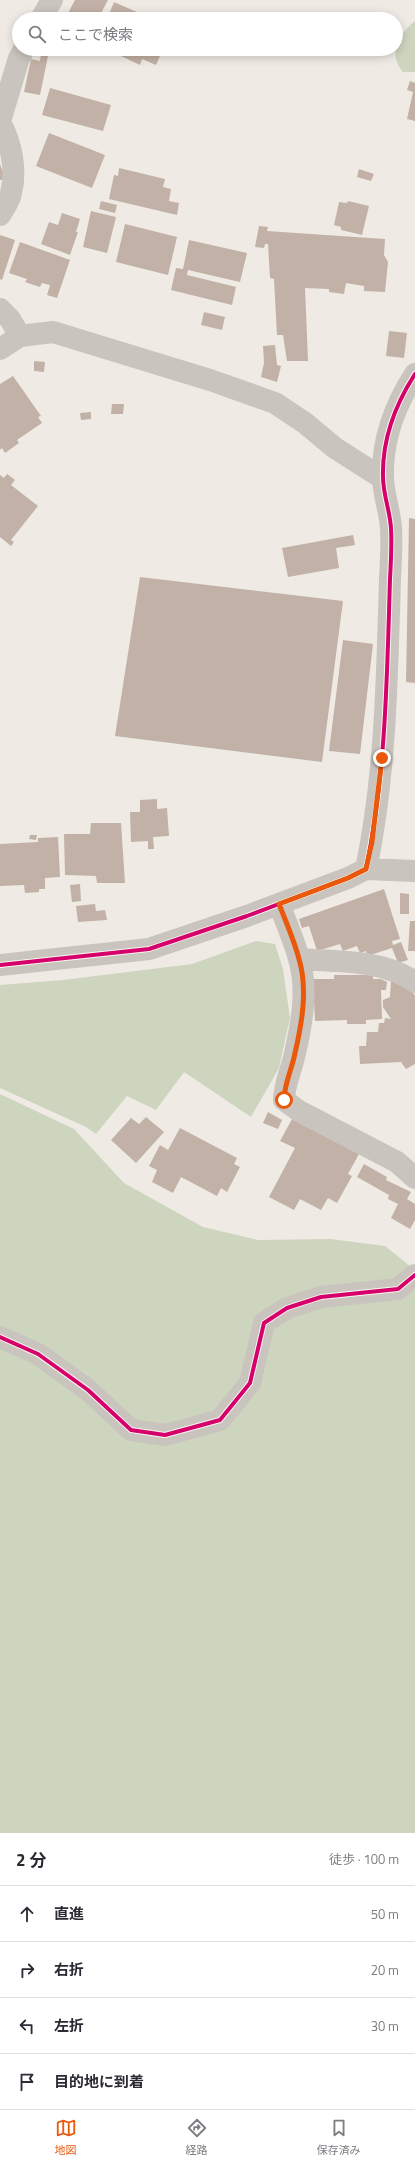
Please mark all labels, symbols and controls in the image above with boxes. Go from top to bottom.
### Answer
search box [12,12,403,56]
icon: search [26,23,48,45]
text: ここで検索 [58,23,133,46]
route end [373,749,391,767]
route start [275,1091,293,1109]
text: 2 分 [16,1847,46,1873]
text: 徒歩 · 100 m [329,1849,399,1869]
text: 直進 [54,1902,84,1925]
icon: ahead [16,1903,38,1925]
text: 50 m [371,1904,399,1924]
text: 右折 [54,1958,84,1981]
icon: right [16,1959,38,1981]
text: 20 m [371,1960,399,1980]
text: 左折 [54,2014,84,2037]
icon: left [16,2015,38,2037]
text: 30 m [371,2016,399,2036]
text: 目的地に到着 [54,2070,144,2093]
icon: arrive [16,2071,38,2093]
tab: 地図 [55,2117,77,2158]
tab: 経路 [186,2117,208,2158]
tab: 保存済み [317,2117,361,2158]

